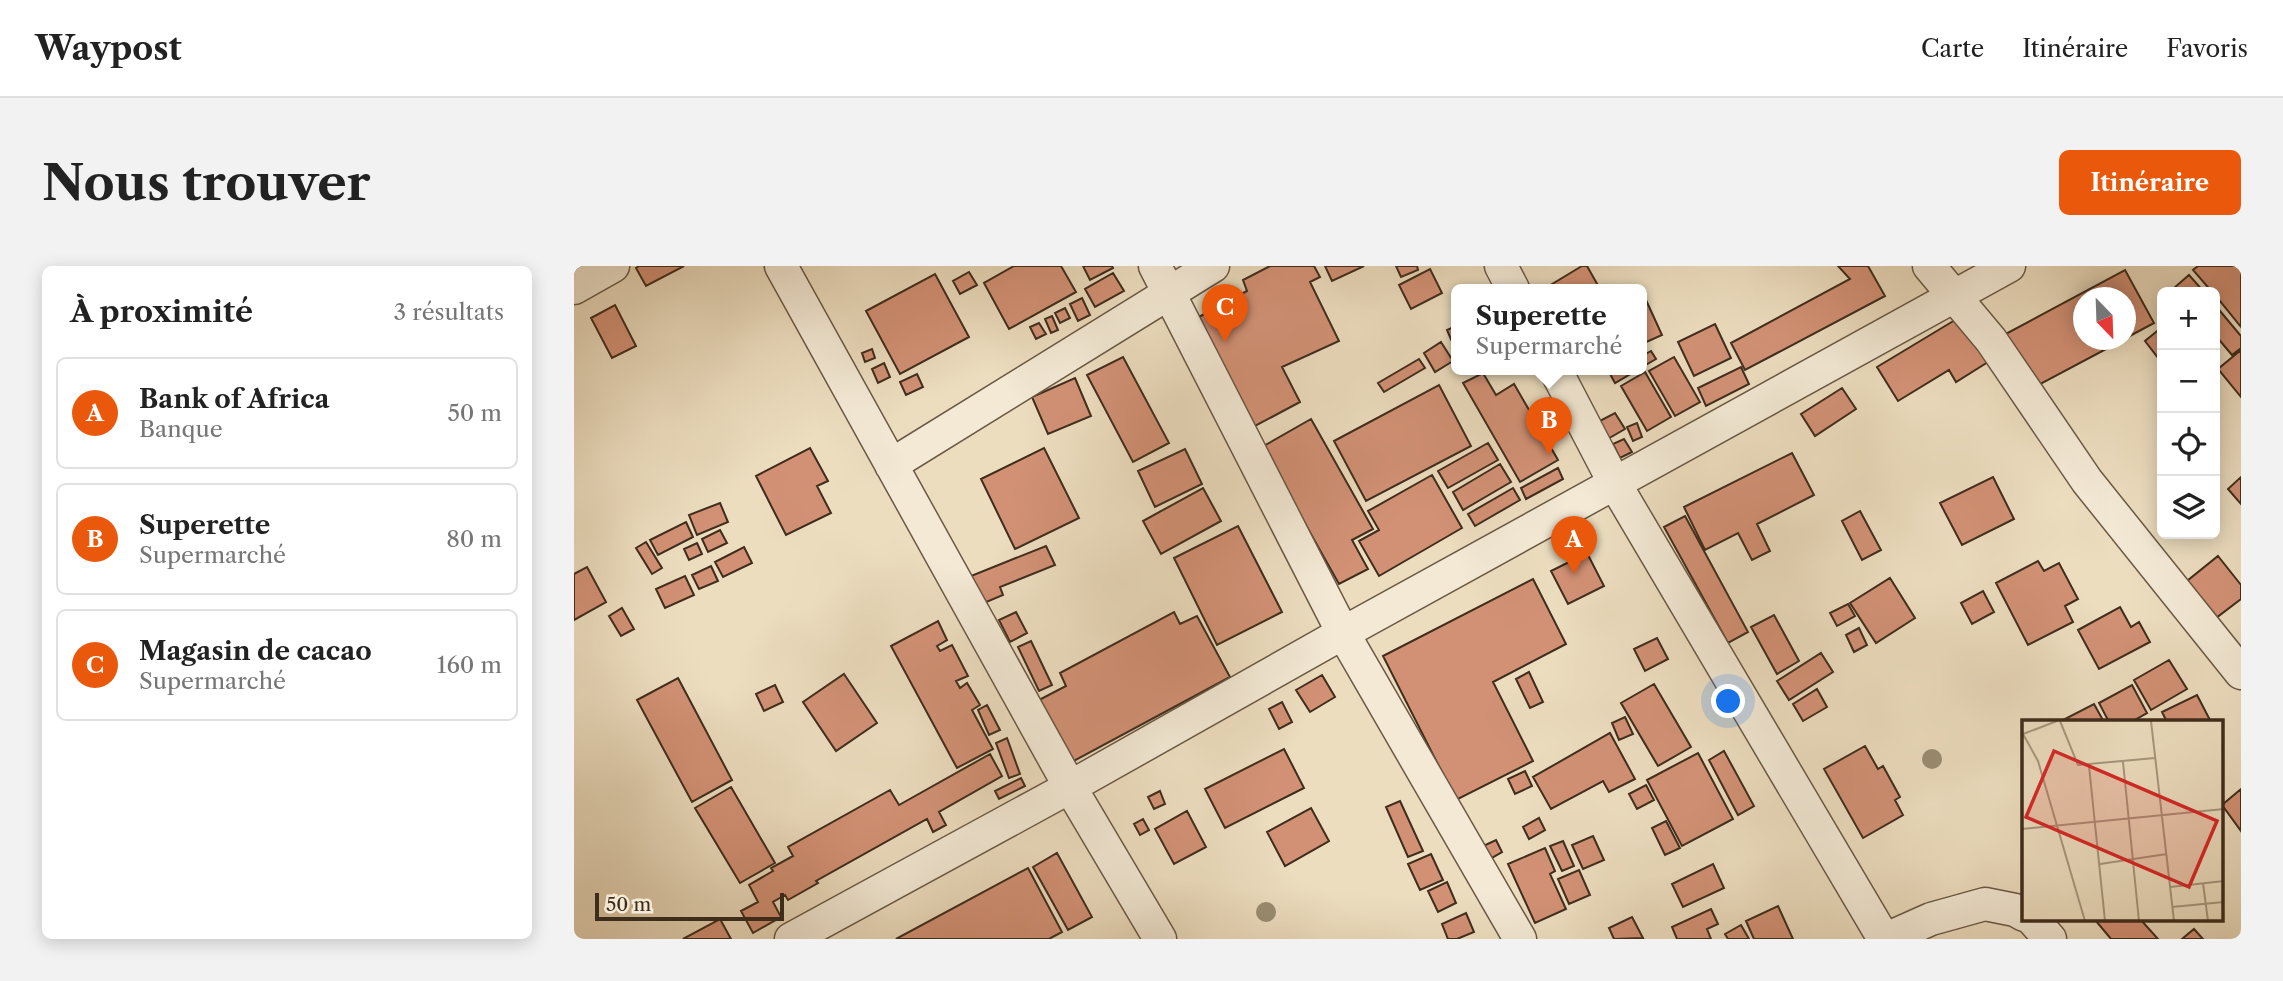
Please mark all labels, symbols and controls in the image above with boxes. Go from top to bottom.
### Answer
text: Waypost [35,28,182,69]
text: Carte [1921,34,1984,63]
text: Itinéraire [2022,34,2128,63]
text: Favoris [2166,34,2248,63]
button: Itinéraire [2059,150,2241,215]
text: Nous trouver [42,152,370,213]
pin: C [1202,284,1248,342]
popup [1451,284,1647,375]
north arrow [2073,287,2136,350]
map controls [2157,287,2220,539]
button: + [2157,287,2220,350]
text: À proximité [70,293,253,330]
text: 3 résultats [394,298,504,326]
text: Superette [1476,300,1607,332]
text: Supermarché [1476,332,1622,360]
button: − [2157,350,2220,413]
text: Bank of Africa [139,383,330,415]
pin: B [1526,397,1572,455]
text: A [86,399,104,427]
text: 50 m [447,399,502,427]
button: locate [2157,413,2220,476]
text: Banque [139,415,223,443]
button: layers [2157,476,2220,539]
text: Superette [139,509,270,541]
pin: A [1551,516,1597,574]
text: B [86,525,104,553]
text: 80 m [446,525,502,553]
text: Supermarché [139,541,286,569]
text: Magasin de cacao [139,635,372,667]
text: C [86,651,104,679]
text: 160 m [437,651,502,679]
text: Supermarché [139,667,286,695]
your location [1711,684,1745,718]
inset map [2022,720,2224,922]
scale bar [595,890,784,922]
text: 50 m [606,893,651,916]

